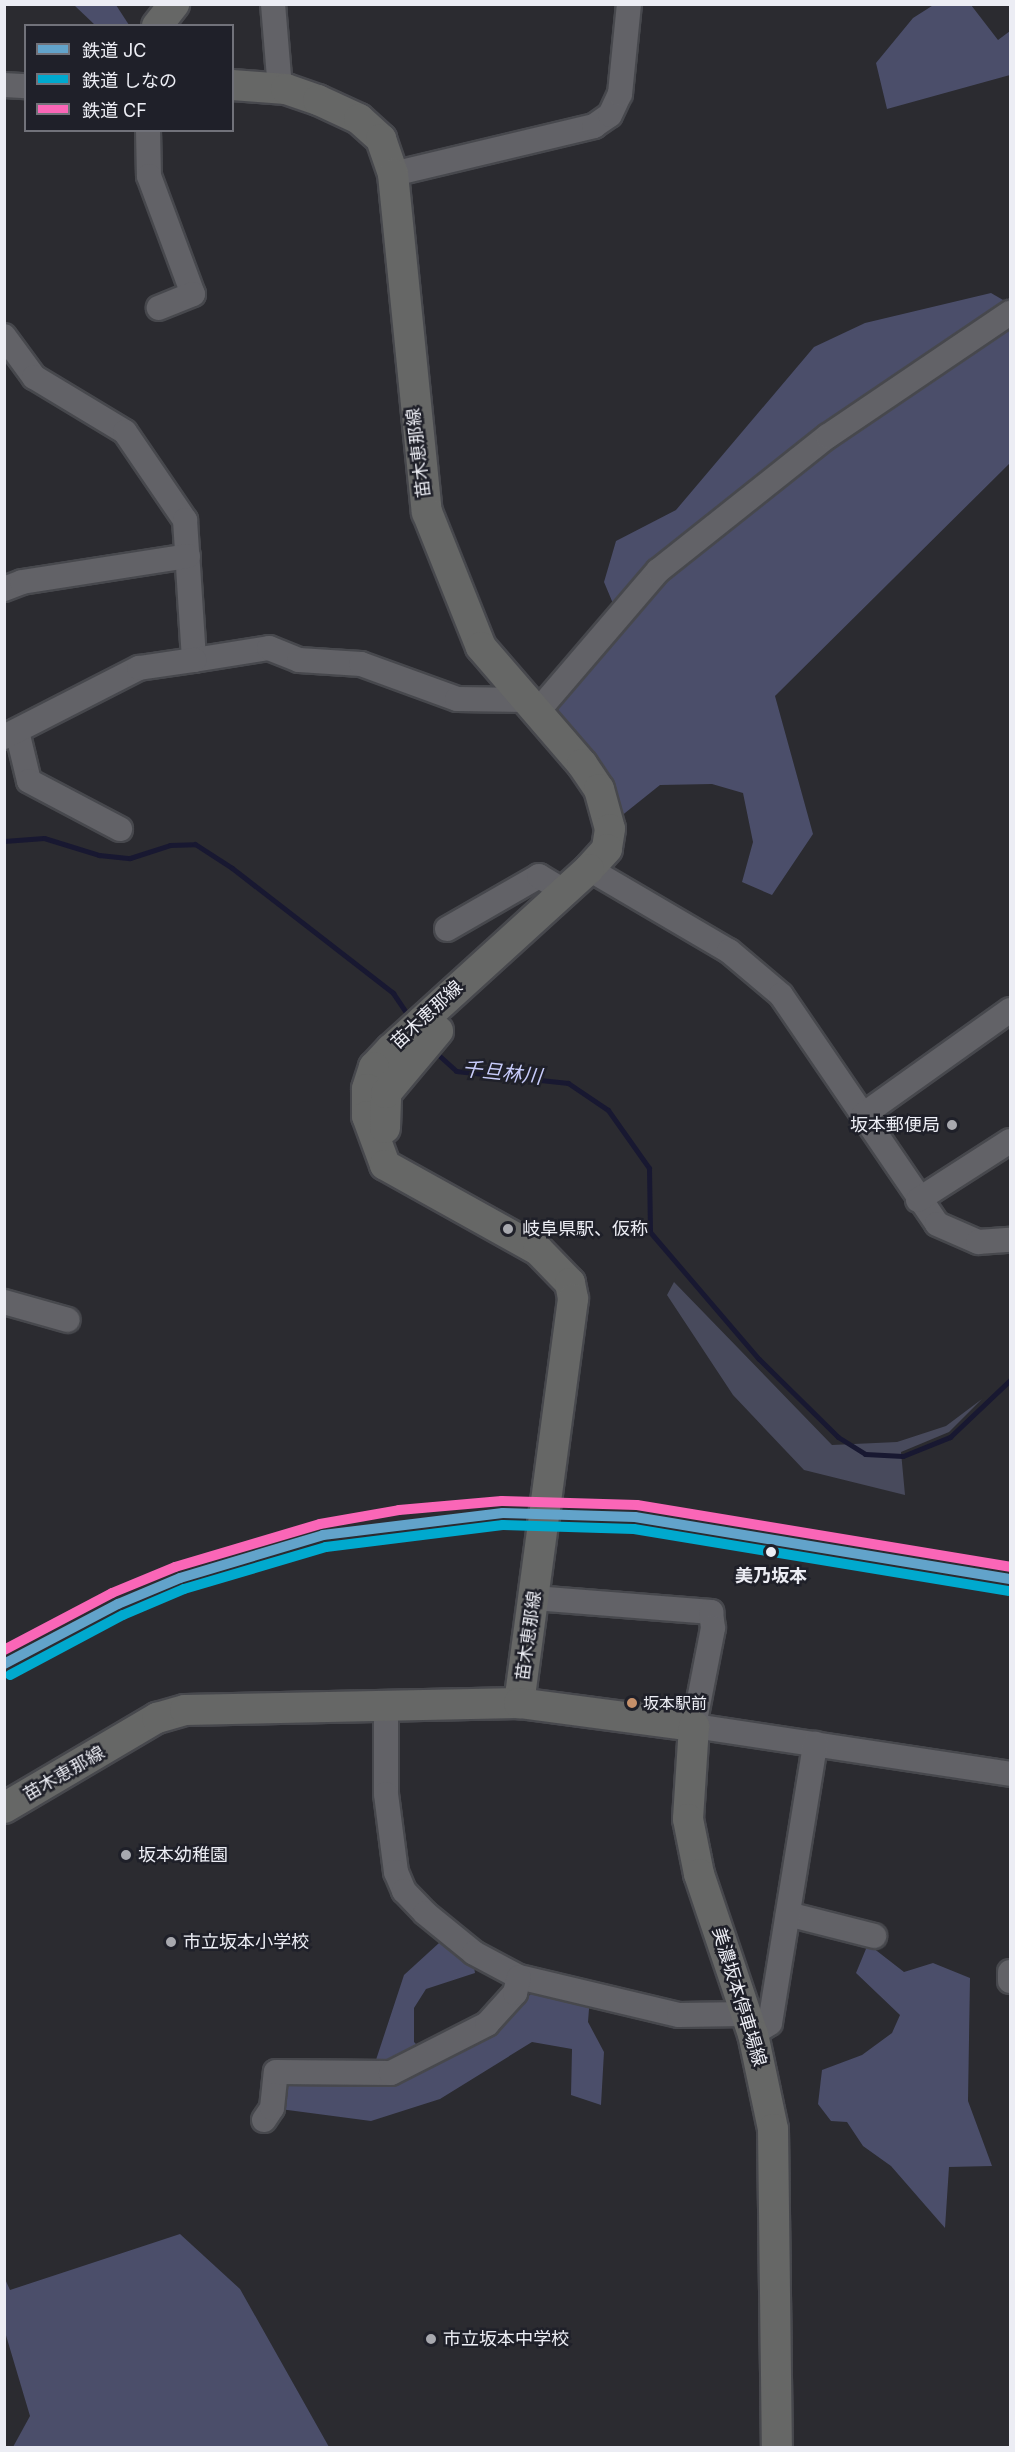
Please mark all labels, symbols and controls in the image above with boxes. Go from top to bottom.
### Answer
legend [24,24,234,132]
text: 鉄道 JC [82,40,147,61]
text: 鉄道 しなの [82,70,177,91]
text: 鉄道 CF [82,100,147,121]
street label: 苗木恵那線 [403,407,435,499]
street label: 苗木恵那線 [387,976,467,1054]
water label: 千旦林川 [461,1057,543,1089]
place label: 坂本郵便局 [850,1114,940,1136]
marker: 坂本郵便局 [945,1118,959,1132]
place label: 岐阜県駅、仮称 [522,1218,648,1240]
marker: 岐阜県駅、仮称 [499,1220,517,1238]
marker: 美乃坂本 [760,1541,782,1563]
place label: 美乃坂本 [735,1565,807,1587]
street label: 苗木恵那線 [512,1590,546,1682]
place label: 坂本駅前 [643,1693,707,1713]
marker: 坂本駅前 [626,1697,638,1709]
street label: 苗木恵那線 [20,1742,108,1806]
place label: 坂本幼稚園 [138,1844,228,1866]
marker: 坂本幼稚園 [119,1848,133,1862]
street label: 美濃坂本停車場線 [708,1925,770,2069]
place label: 市立坂本小学校 [183,1931,309,1953]
marker: 市立坂本小学校 [164,1935,178,1949]
place label: 市立坂本中学校 [443,2328,569,2350]
marker: 市立坂本中学校 [424,2332,438,2346]

